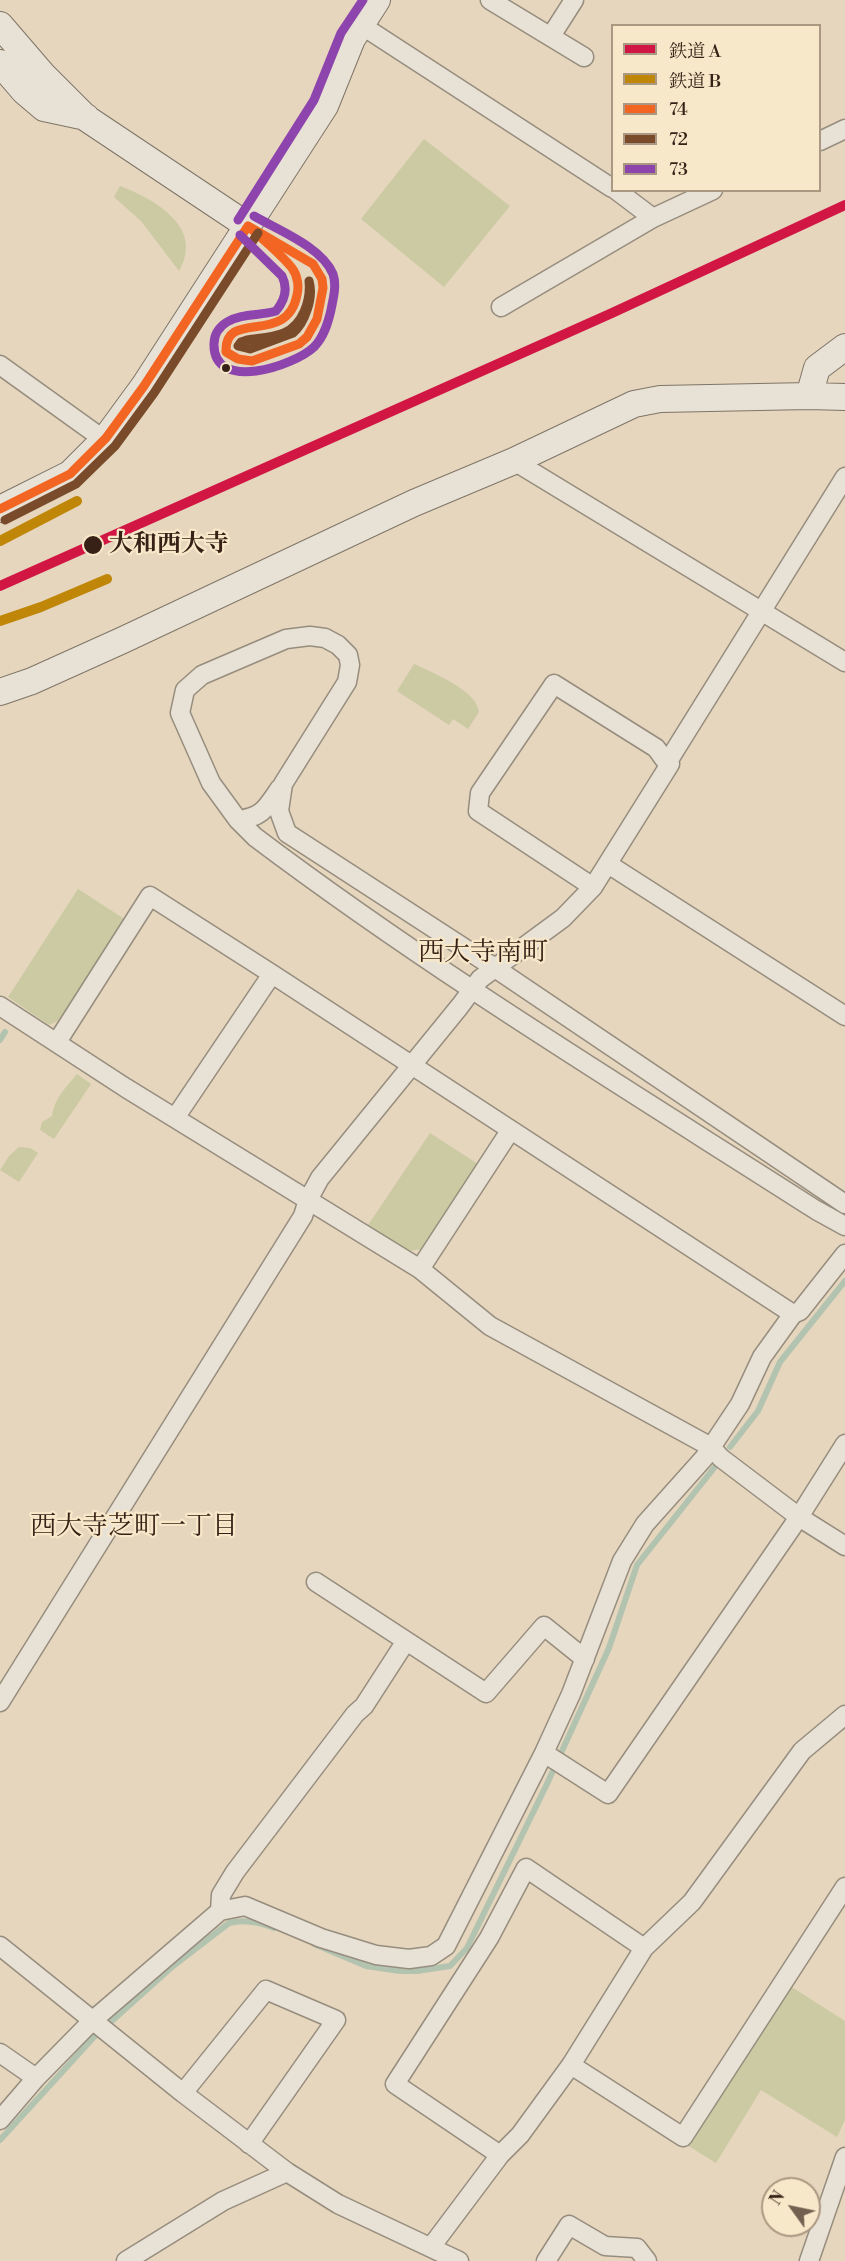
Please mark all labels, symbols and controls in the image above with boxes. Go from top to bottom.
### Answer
legend [611,24,821,192]
text: 鉄道 A [669,40,721,63]
text: 鉄道 B [669,70,721,93]
text: 74 [669,98,688,121]
text: 72 [669,128,688,151]
text: 73 [669,158,688,181]
unlabelled marker [220,362,232,374]
place label: 大和西大寺 [109,531,229,559]
marker: 大和西大寺 [82,534,104,556]
district label: 西大寺南町 [418,938,548,970]
district label: 西大寺芝町一丁目 [30,1512,238,1544]
north arrow [761,2177,821,2237]
text: N [766,2188,789,2209]

